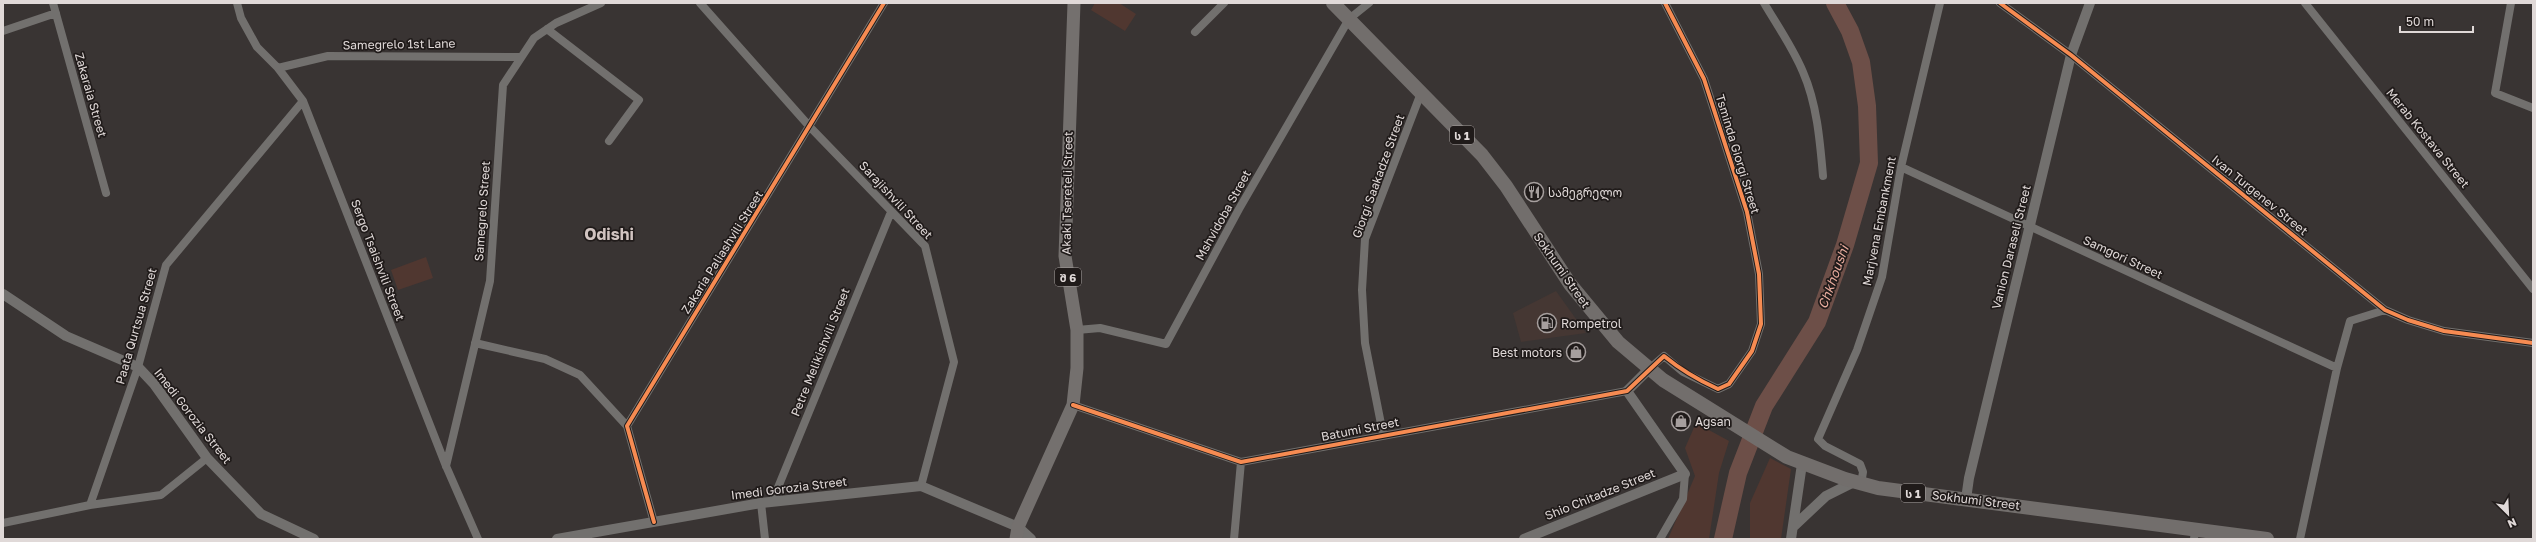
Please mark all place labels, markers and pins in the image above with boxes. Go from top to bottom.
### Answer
restaurant icon: სამეგრელო [1523,181,1545,203]
place label: სამეგრელო [1548,185,1622,201]
fuel station icon: Rompetrol [1536,312,1558,334]
place label: Rompetrol [1561,316,1622,331]
shop icon: Best motors [1565,341,1587,363]
place label: Best motors [1492,345,1562,360]
shop icon: Agsan [1670,410,1692,432]
place label: Agsan [1695,414,1731,429]

